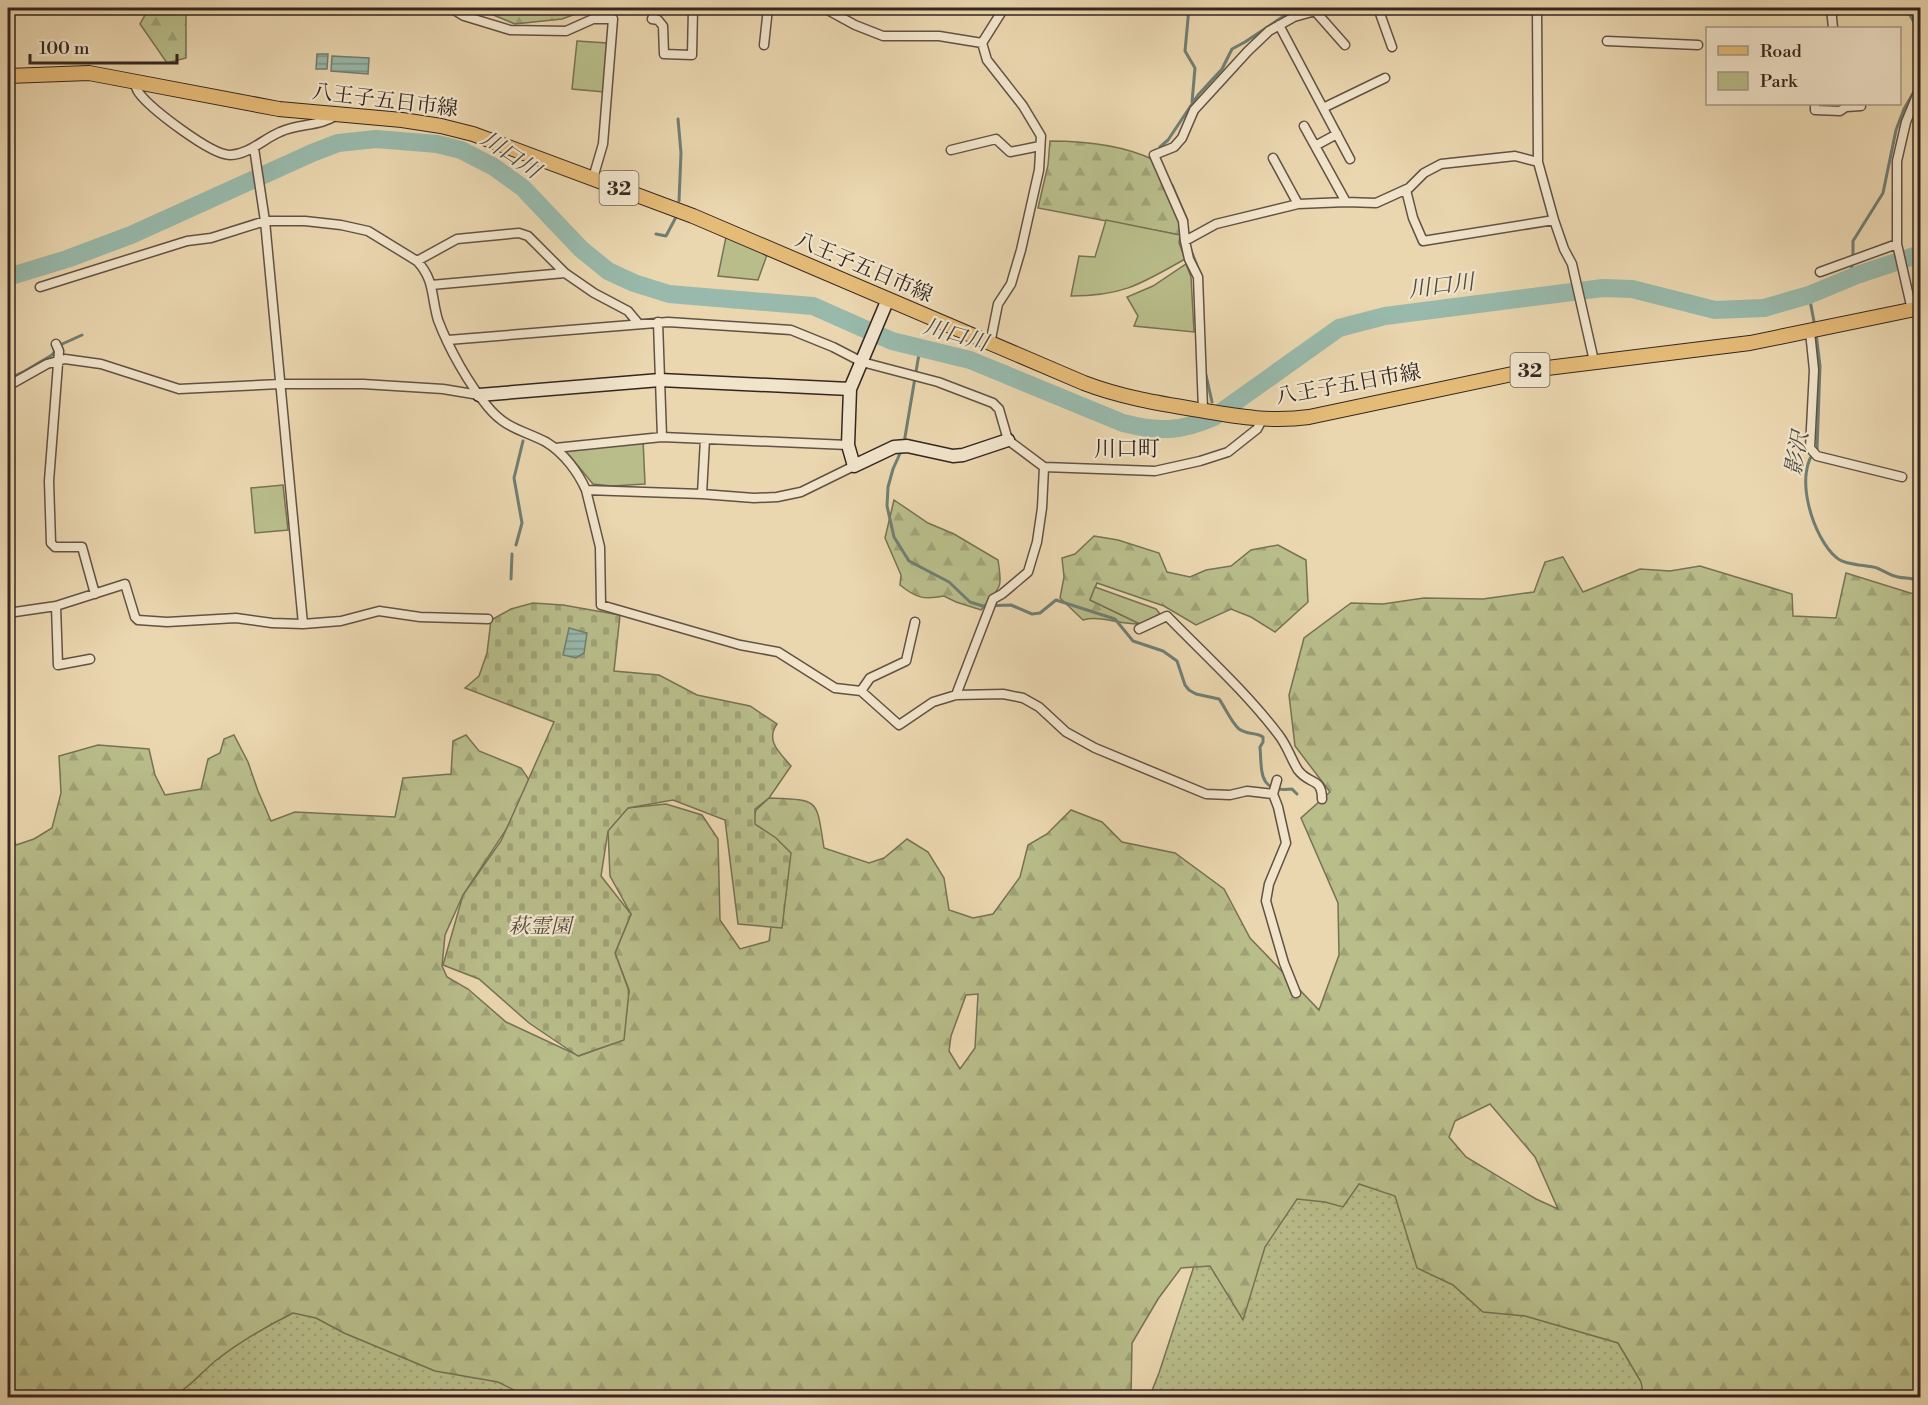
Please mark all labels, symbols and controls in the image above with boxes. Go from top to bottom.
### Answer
scale bar [30,27,177,65]
legend [1706,27,1901,105]
text: 100 m [39,37,90,60]
text: Road [1760,40,1803,63]
text: Park [1760,70,1799,93]
street label: 八王子五日市線 [310,79,459,123]
water label: 川口川 [475,126,547,186]
road number: 32 [600,171,638,205]
street label: 八王子五日市線 [791,227,936,309]
water label: 川口川 [1407,269,1478,304]
water label: 川口川 [920,313,993,358]
road number: 32 [1510,353,1550,387]
street label: 八王子五日市線 [1274,359,1423,411]
water label: 影沢 [1780,426,1815,477]
district label: 川口町 [1094,436,1160,463]
park label: 萩霊園 [509,914,574,940]

